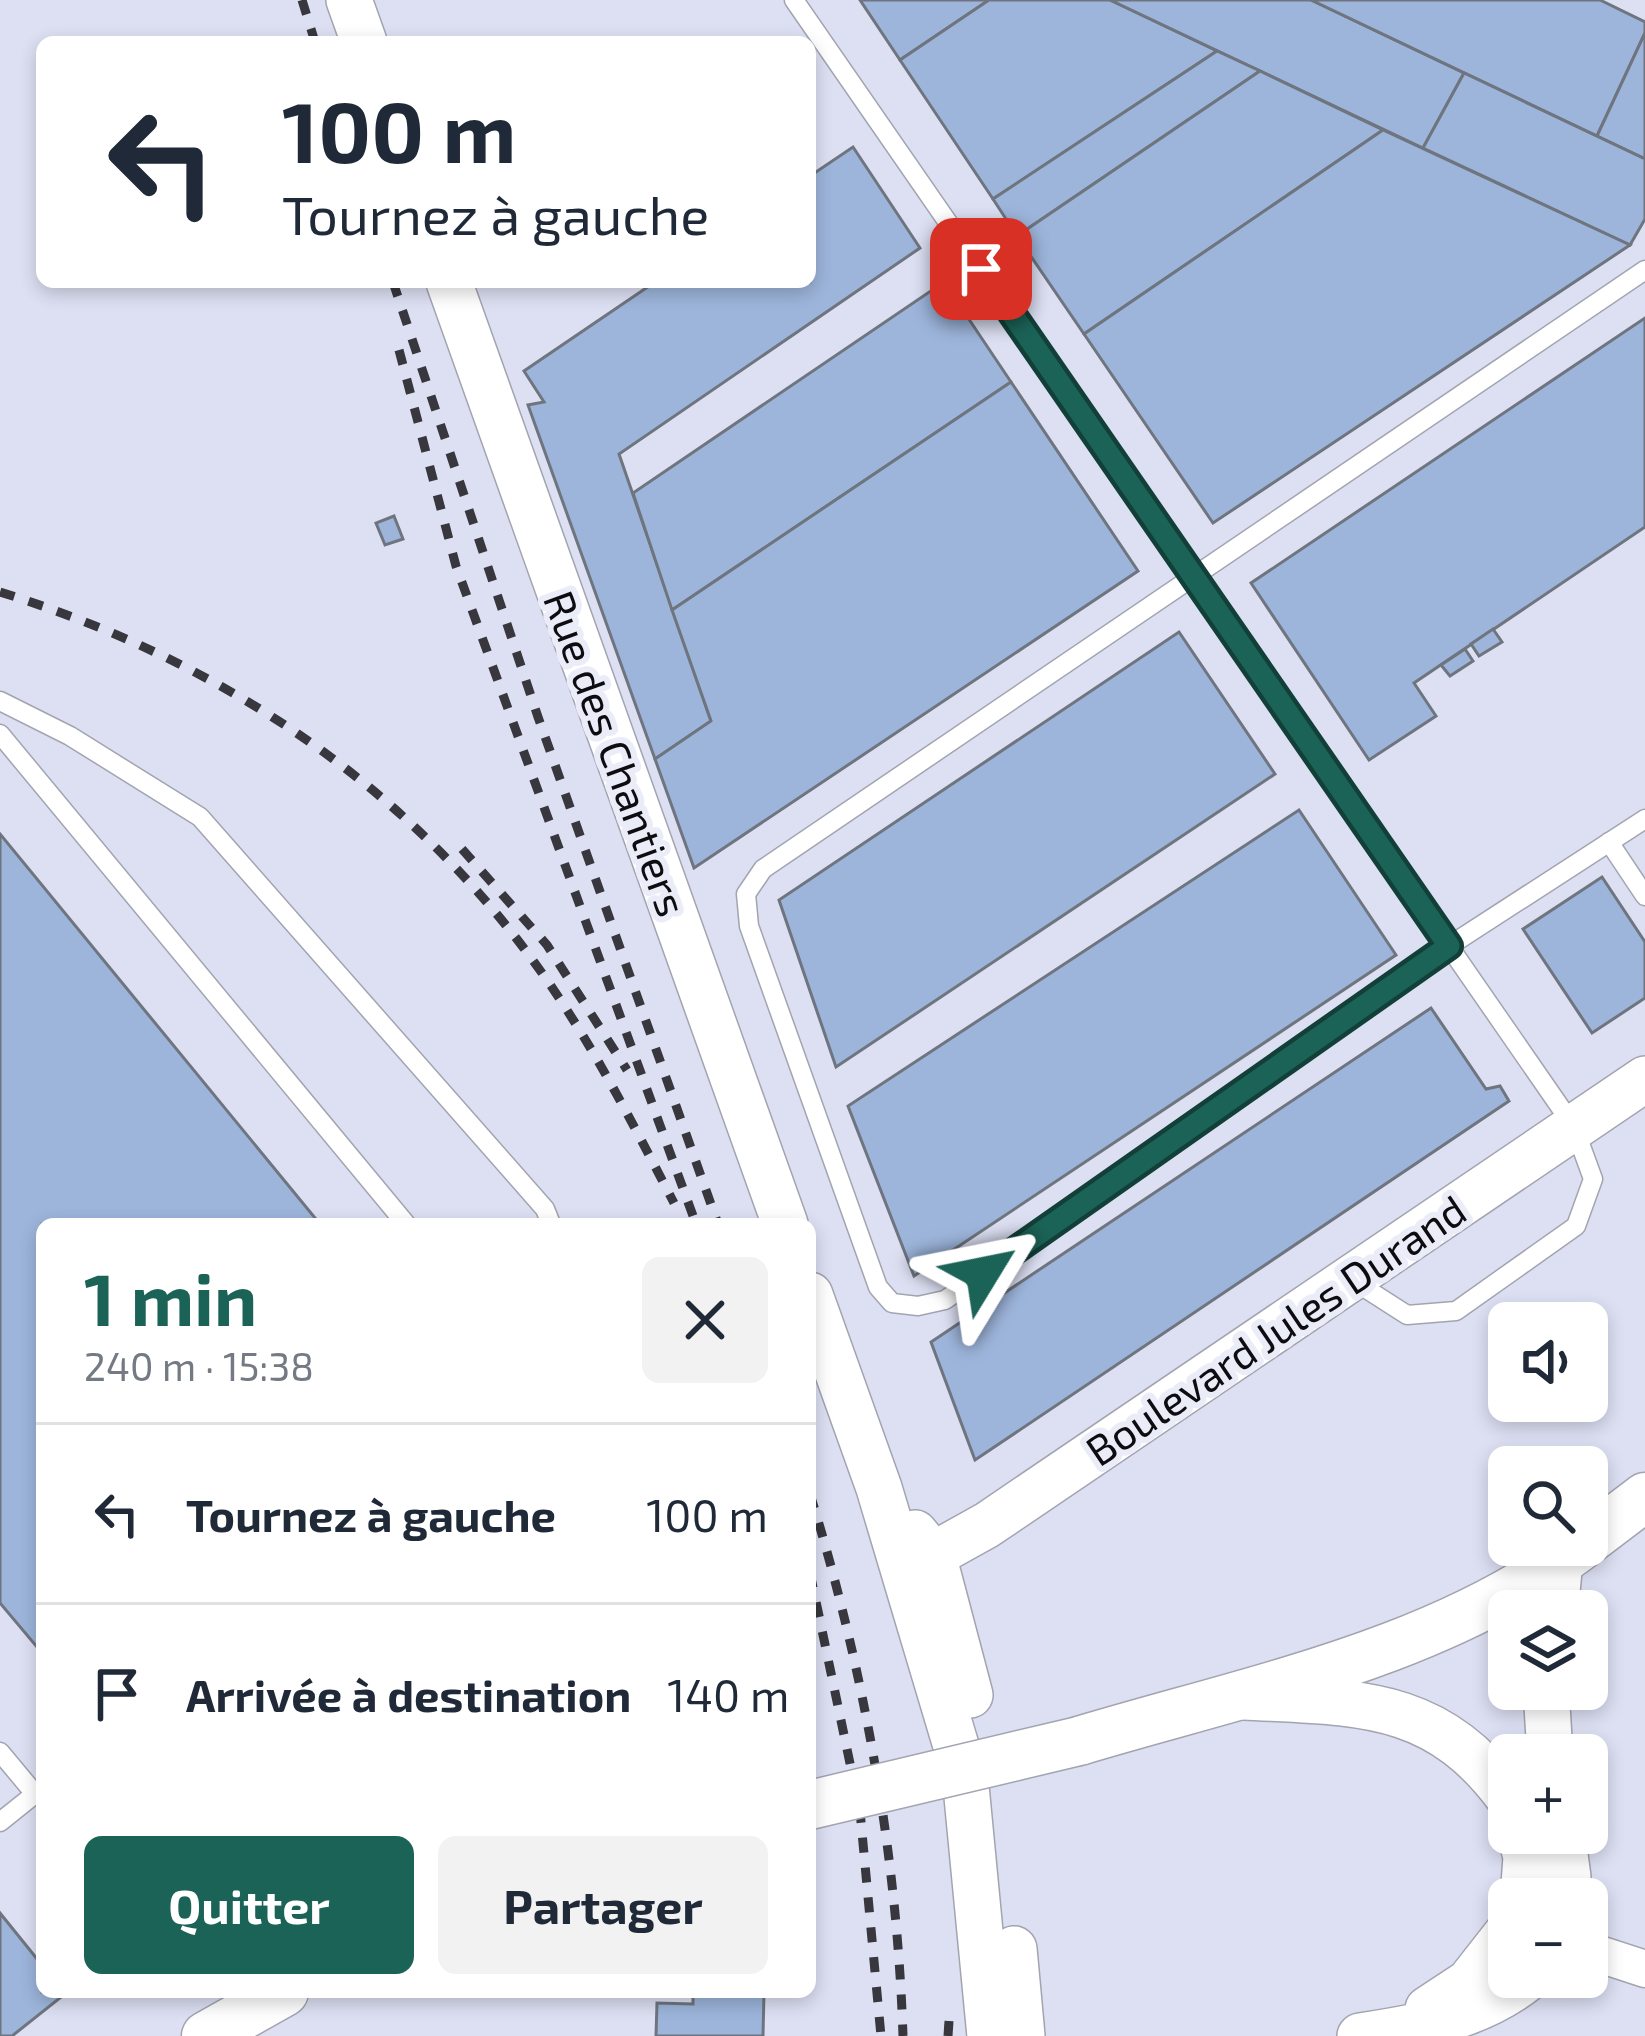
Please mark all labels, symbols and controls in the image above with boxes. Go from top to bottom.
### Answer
text: 100 m [282,79,516,180]
icon: left [84,84,240,240]
text: Tournez à gauche [282,181,709,246]
pin [930,218,1032,320]
icon: arrive [948,236,1014,302]
street label: Rue des Chantiers [535,584,699,922]
street label: Boulevard Jules Durand [1076,1183,1474,1475]
position arrow [920,1210,1046,1336]
text: 1 min [84,1254,257,1340]
button: close [642,1257,768,1383]
map controls [1488,1302,1608,1998]
button: sound [1488,1302,1608,1422]
text: 240 m · 15:38 [84,1342,314,1389]
button: search [1488,1446,1608,1566]
icon: left [84,1481,150,1547]
text: Tournez à gauche [186,1487,556,1541]
text: 100 m [646,1487,768,1541]
button: layers [1488,1590,1608,1710]
icon: arrive [84,1661,150,1727]
text: Arrivée à destination [186,1667,631,1721]
text: 140 m [667,1667,790,1721]
button: + [1488,1734,1608,1854]
button: Quitter [84,1836,414,1974]
button: Partager [438,1836,768,1974]
button: − [1488,1878,1608,1998]

